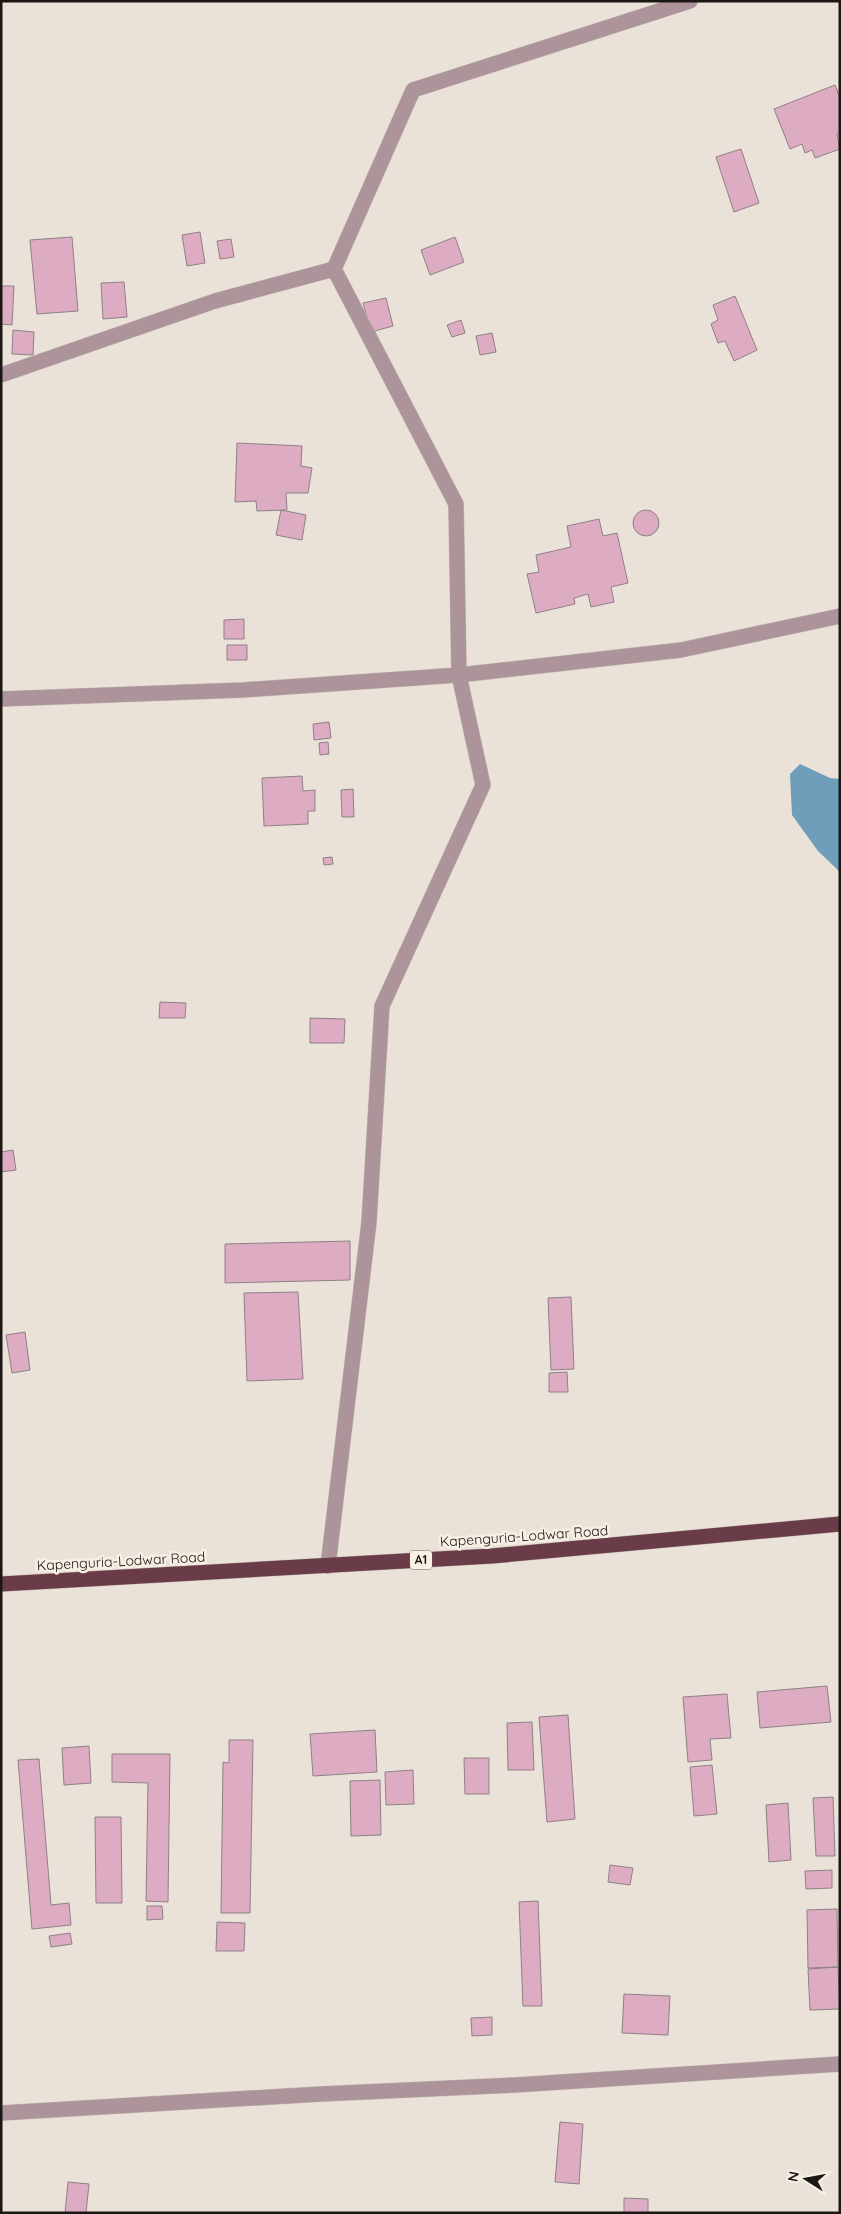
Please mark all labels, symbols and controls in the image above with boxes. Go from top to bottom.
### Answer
street label: Kapenguria-Lodwar Road [439,1521,609,1551]
street label: Kapenguria-Lodwar Road [36,1548,206,1574]
road number: A1 [410,1550,432,1570]
north arrow [781,2154,831,2204]
text: N [783,2170,803,2183]

